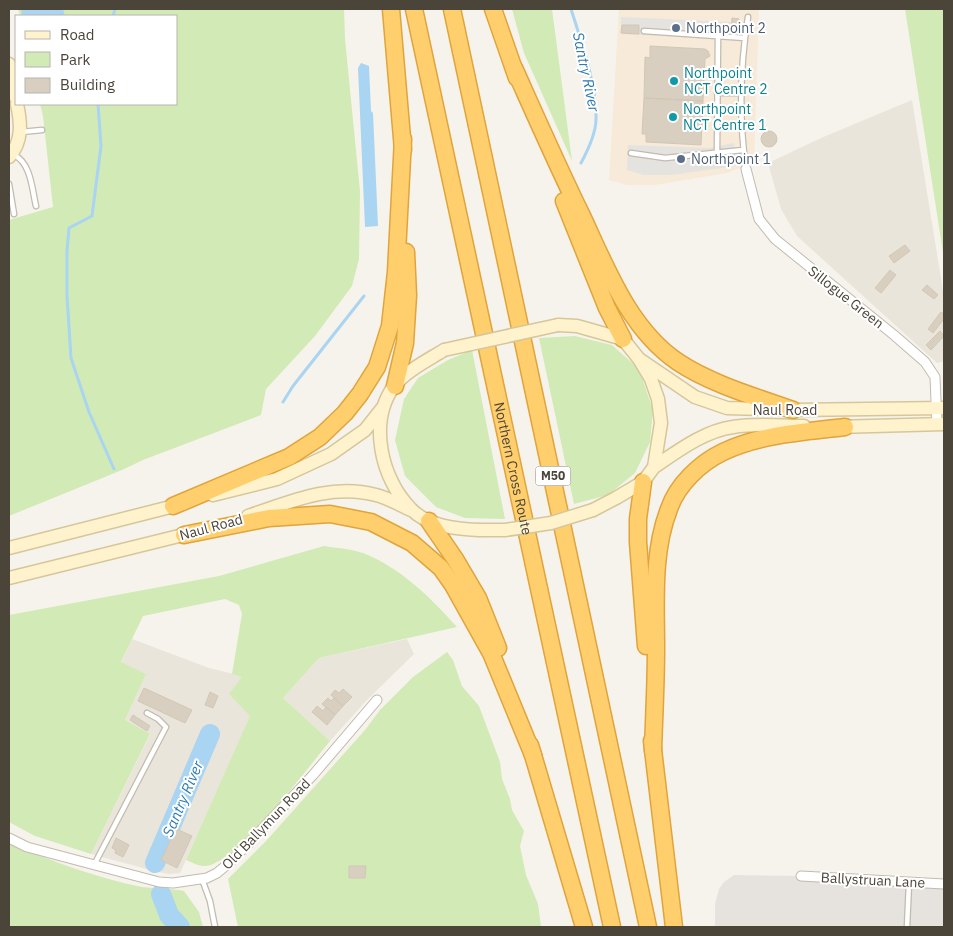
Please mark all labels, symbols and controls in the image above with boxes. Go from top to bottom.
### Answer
legend [15,15,178,105]
place label: Northpoint 2 [686,19,766,37]
marker: Northpoint 2 [670,22,682,34]
text: Road [60,25,95,44]
water label: Santry River [569,30,604,114]
text: Park [60,50,90,69]
place label: Northpoint NCT Centre 2 [684,64,768,98]
text: Building [60,75,115,94]
marker: Northpoint NCT Centre 2 [668,75,680,87]
place label: Northpoint NCT Centre 1 [683,100,767,134]
marker: Northpoint NCT Centre 1 [667,111,679,123]
place label: Northpoint 1 [691,150,771,168]
marker: Northpoint 1 [675,153,687,165]
street label: Sillogue Green [804,262,888,332]
street label: Northern Cross Route [490,400,536,537]
street label: Naul Road [753,401,817,419]
road number: M50 [536,466,570,486]
street label: Naul Road [177,510,245,544]
water label: Santry River [158,757,207,840]
street label: Old Ballymun Road [218,775,314,873]
street label: Ballystruan Lane [820,868,926,892]

